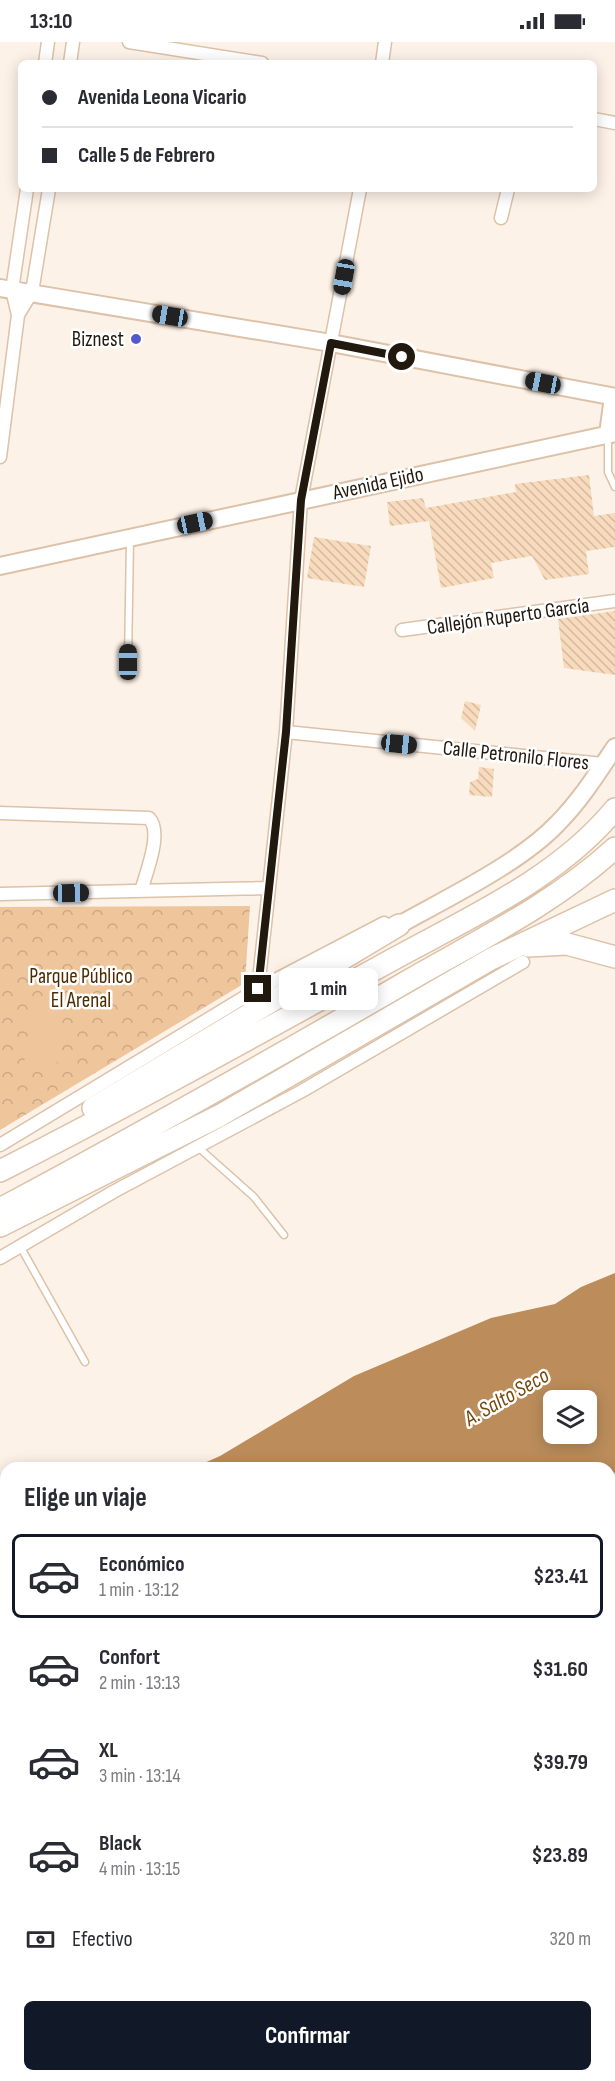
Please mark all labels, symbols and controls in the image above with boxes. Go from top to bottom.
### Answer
text: 13:10 [30,8,72,35]
text: Avenida Leona Vicario [78,84,247,111]
text: Calle 5 de Febrero [78,142,215,169]
car [332,258,356,296]
car [151,304,189,328]
place label: Biznest [72,327,124,352]
marker: Biznest [129,332,143,346]
route start [388,343,415,370]
car [524,371,562,395]
street label: Avenida Ejido [330,462,426,505]
car [176,510,214,536]
street label: Callejón Ruperto García [425,593,591,640]
car [119,644,137,680]
car [380,733,418,755]
street label: Calle Petronilo Flores [442,735,590,776]
car [53,884,89,902]
park label: Parque Público El Arenal [29,964,133,1013]
callout: 1 min [279,968,378,1010]
route end [244,975,271,1002]
text: 1 min [310,977,347,1001]
water label: A. Salto Seco [459,1362,554,1433]
map controls [543,1390,597,1444]
button: layers [543,1390,597,1444]
text: Elige un viaje [24,1482,147,1514]
icon: car [27,1549,81,1603]
text: Económico [99,1551,185,1578]
text: $23.41 [533,1563,588,1590]
text: 1 min · 13:12 [99,1578,179,1602]
icon: car [27,1642,81,1696]
text: Confort [99,1644,160,1671]
text: $31.60 [532,1656,588,1683]
text: 2 min · 13:13 [99,1671,180,1695]
icon: car [27,1735,81,1789]
text: XL [99,1737,118,1764]
text: $39.79 [533,1749,588,1776]
text: 3 min · 13:14 [99,1764,181,1788]
icon: car [27,1828,81,1882]
text: Black [99,1830,141,1857]
text: $23.89 [531,1842,588,1869]
text: 4 min · 13:15 [99,1857,180,1881]
icon: cash [24,1923,57,1956]
text: Efectivo [72,1926,133,1953]
text: 320 m [549,1927,591,1951]
button: Confirmar [24,2001,591,2070]

